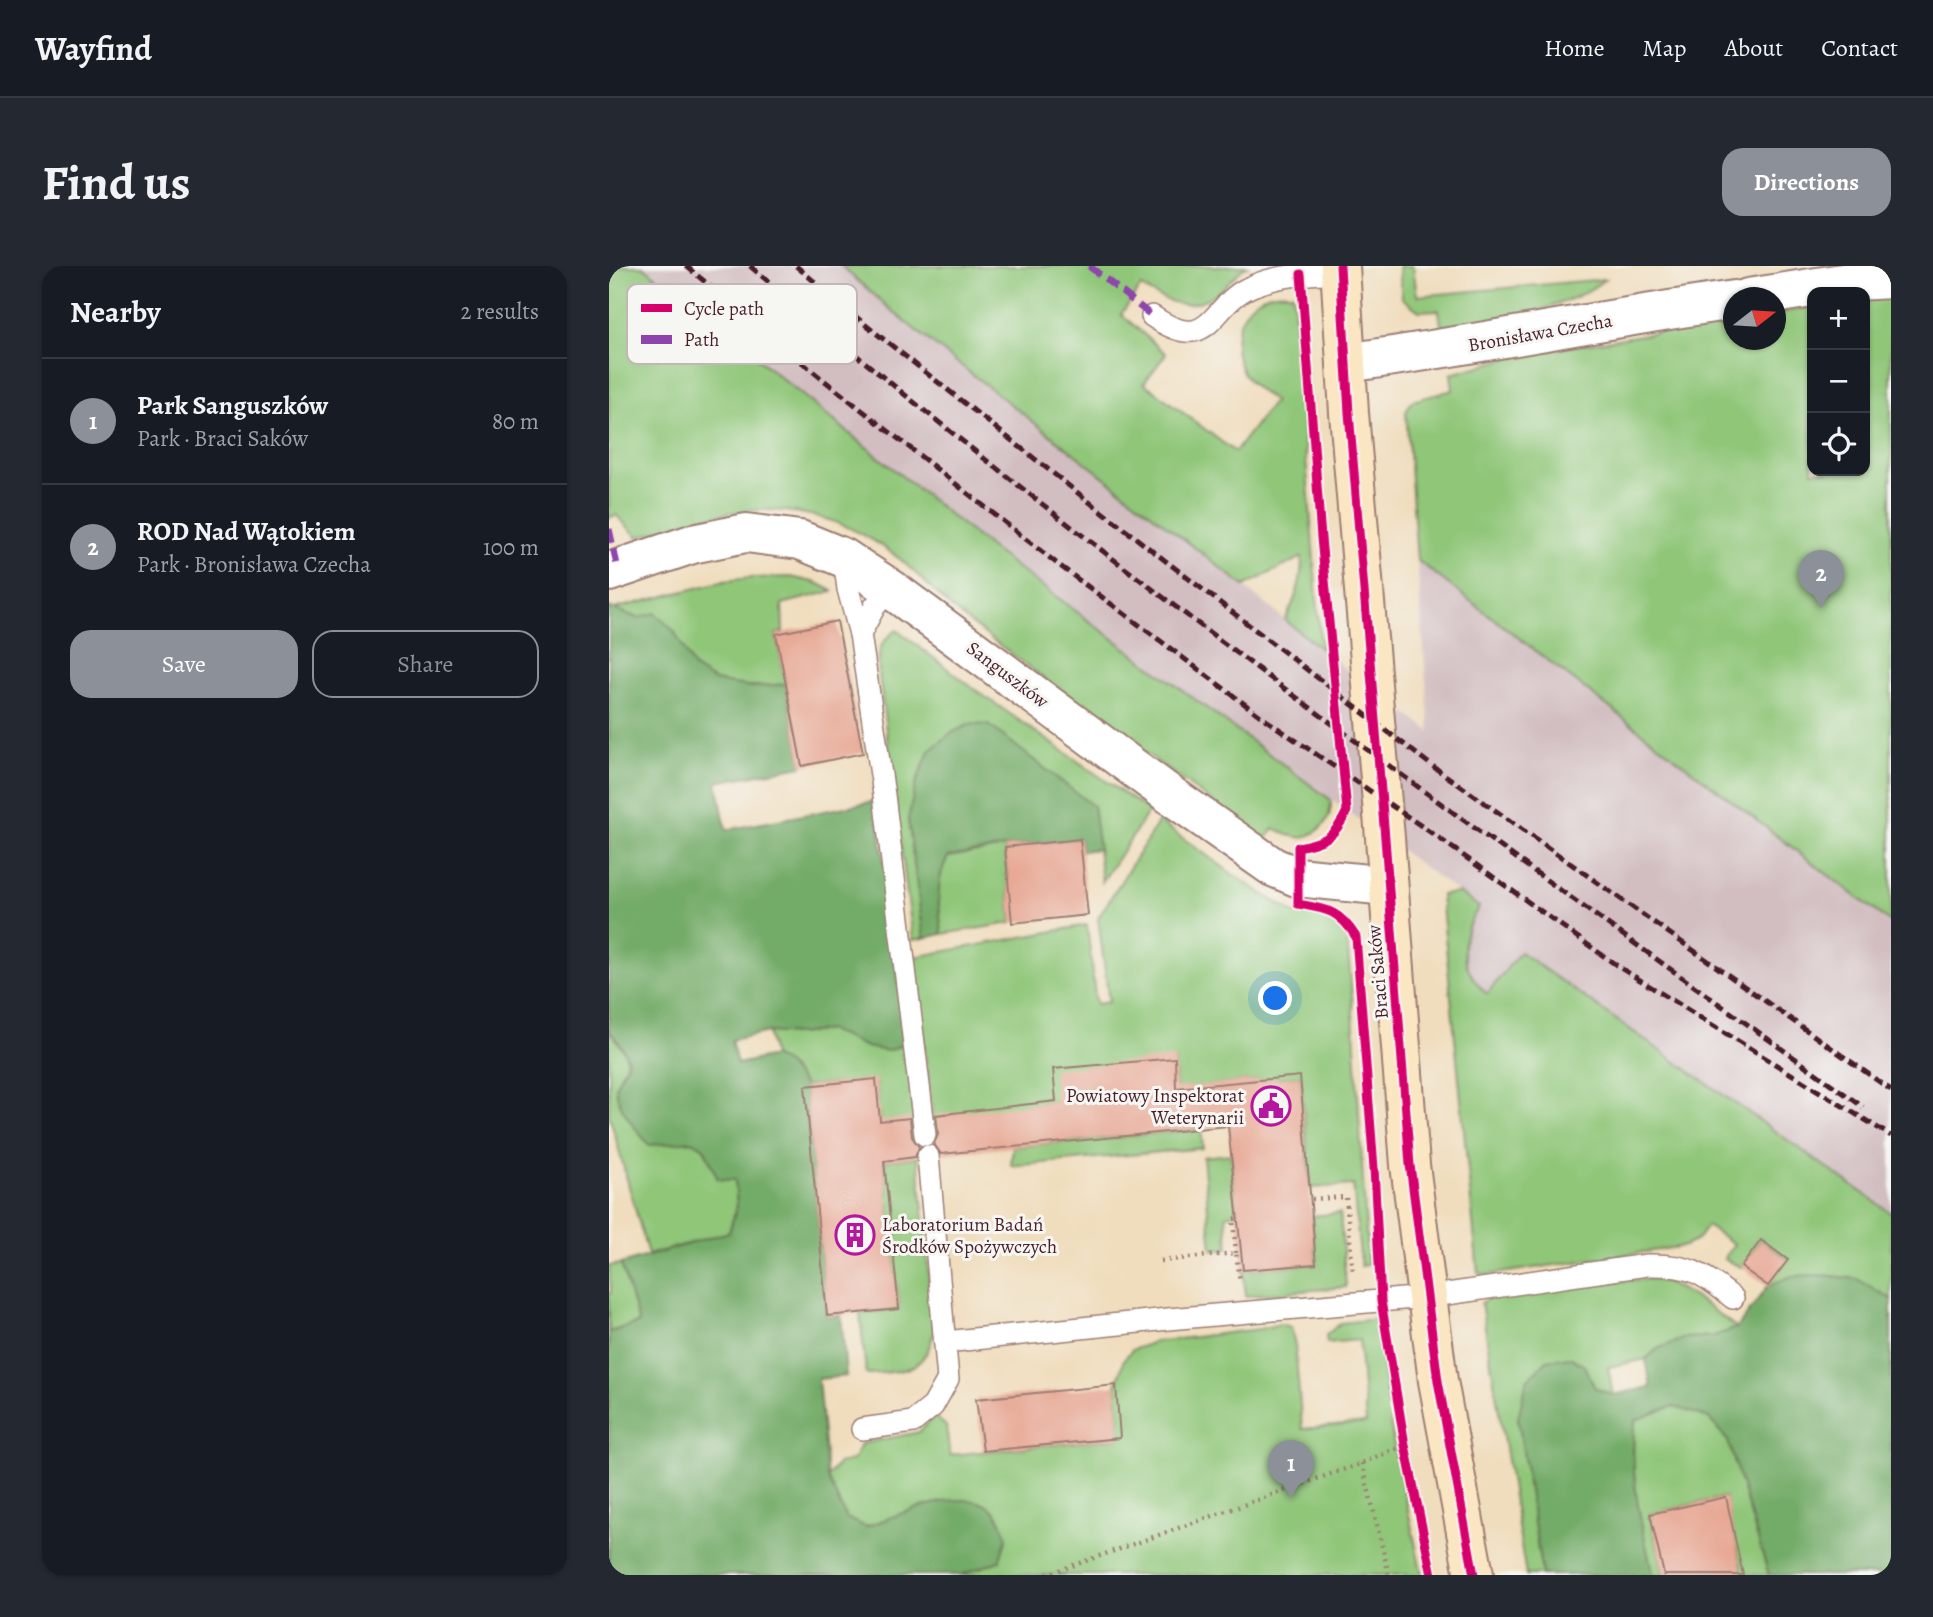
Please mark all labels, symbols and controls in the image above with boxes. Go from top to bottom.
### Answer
text: Wayfind [35,26,152,71]
text: Home [1544,32,1605,64]
text: Map [1643,32,1687,64]
text: About [1725,32,1783,64]
text: Contact [1821,32,1898,64]
button: Directions [1722,148,1891,216]
text: Find us [42,149,190,216]
legend [627,284,857,364]
north arrow [1723,287,1786,350]
map controls [1807,287,1870,476]
button: + [1807,287,1870,350]
text: Nearby [70,292,161,332]
text: 2 results [461,296,539,327]
text: Cycle path [684,296,764,322]
street label: Bronisława Czecha [1466,307,1615,358]
text: Path [684,327,719,353]
button: − [1807,350,1870,413]
text: Park Sanguszków [137,388,328,423]
text: 1 [89,406,97,437]
text: 80 m [492,406,539,437]
button: locate [1807,413,1870,476]
text: Park · Braci Saków [137,423,308,454]
text: ROD Nad Wątokiem [137,514,356,549]
text: 2 [87,532,99,563]
text: 100 m [483,532,539,563]
text: Park · Bronisława Czecha [137,549,371,580]
pin: 2 [1798,550,1844,608]
button: Save [70,630,298,698]
button: Share [312,630,539,698]
street label: Sanguszków [961,635,1054,715]
street label: Braci Saków [1361,923,1395,1020]
your location [1258,981,1292,1015]
place label: Powiatowy Inspektorat Weterynarii [1066,1083,1244,1131]
public building icon: Powiatowy Inspektorat Weterynarii [1250,1085,1292,1127]
place label: Laboratorium Badań Środków Spożywczych [882,1212,1057,1260]
building icon: Laboratorium Badań Środków Spożywczych [834,1214,876,1256]
pin: 1 [1268,1440,1314,1498]

